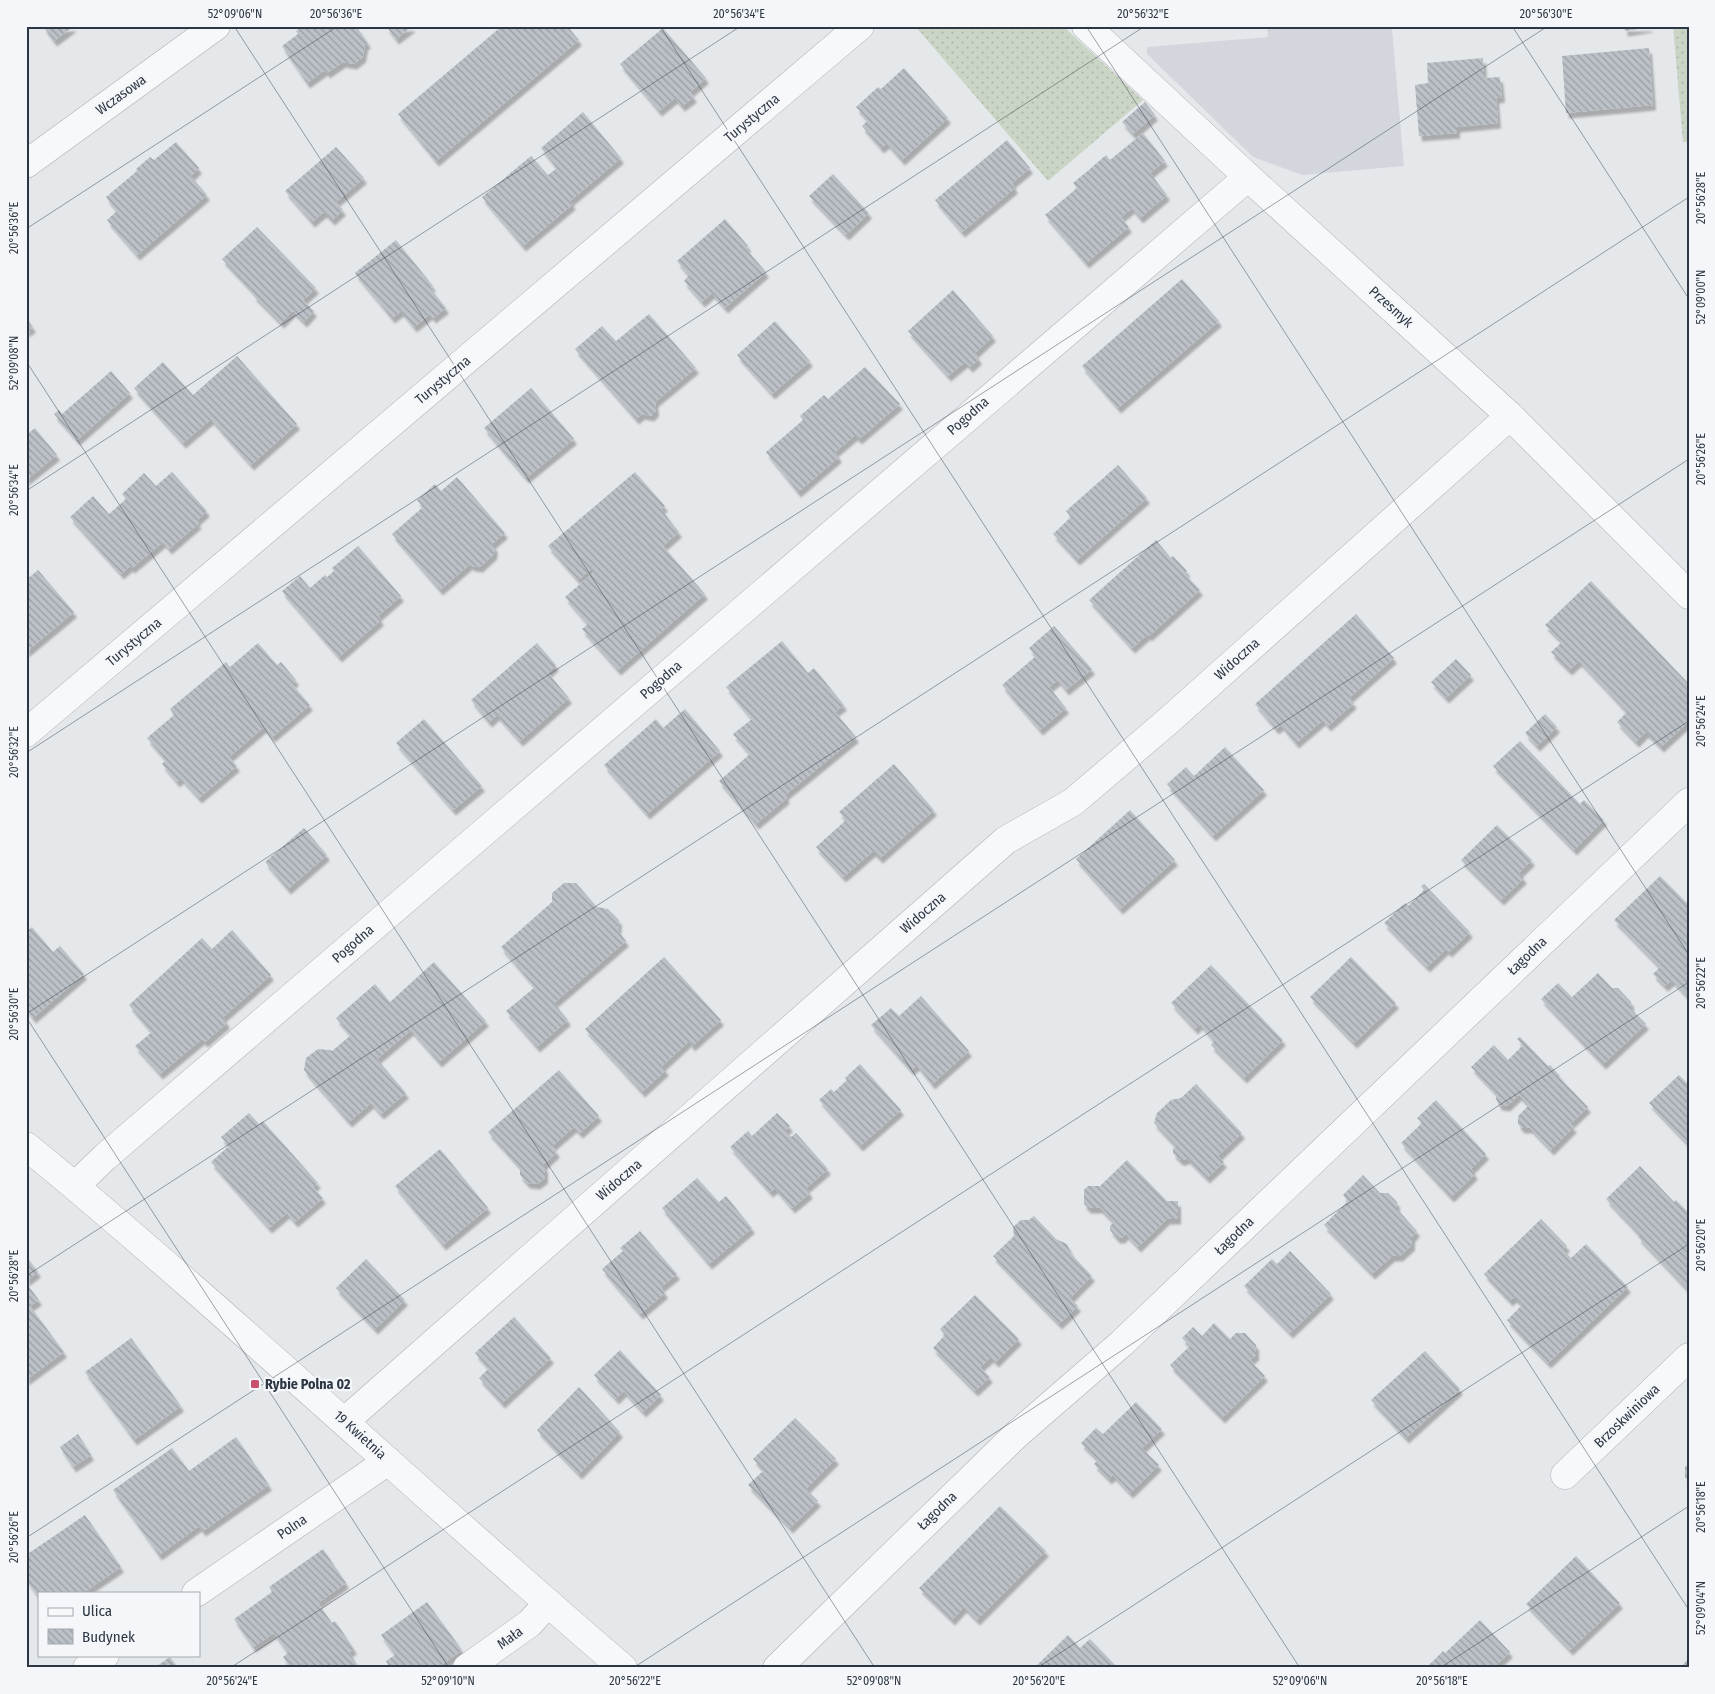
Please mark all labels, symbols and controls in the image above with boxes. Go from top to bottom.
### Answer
text: 52°09'06"N [208,7,262,21]
text: 20°56'36"E [310,7,362,21]
text: 20°56'34"E [713,7,765,21]
text: 20°56'32"E [1117,7,1169,21]
text: 20°56'30"E [1520,7,1573,21]
street label: Wczasowa [93,71,149,119]
street label: Turystyczna [721,90,783,146]
text: 20°56'28"E [1694,172,1708,224]
text: 20°56'36"E [7,202,21,254]
text: 52°09'00"N [1694,270,1708,324]
street label: Przesmyk [1365,283,1417,332]
text: 52°09'08"N [7,336,21,390]
street label: Turystyczna [412,352,474,408]
street label: Pogodna [944,393,992,439]
text: 20°56'26"E [1694,433,1708,485]
text: 20°56'34"E [7,464,21,516]
street label: Turystyczna [103,614,165,670]
street label: Widoczna [1211,634,1263,684]
street label: Pogodna [637,657,685,703]
text: 20°56'24"E [1694,695,1708,747]
text: 20°56'32"E [7,726,21,778]
street label: Widoczna [897,889,949,937]
street label: Pogodna [329,921,377,967]
street label: Łagodna [1504,933,1550,979]
text: 20°56'22"E [1694,957,1708,1009]
text: 20°56'30"E [7,987,21,1040]
street label: Widoczna [593,1156,645,1204]
street label: Łagodna [1211,1213,1257,1259]
text: 20°56'20"E [1694,1218,1708,1271]
text: 20°56'28"E [7,1250,21,1302]
place label: Rybie Polna 02 [265,1376,351,1393]
marker: Rybie Polna 02 [249,1378,261,1390]
street label: Brzoskwiniowa [1591,1380,1663,1451]
street label: 19 Kwietnia [330,1407,390,1463]
text: 20°56'18"E [1694,1481,1708,1533]
street label: Łagodna [914,1488,960,1534]
text: 20°56'26"E [7,1511,21,1563]
street label: Polna [274,1511,310,1543]
text: 52°09'04"N [1694,1581,1708,1635]
legend [38,1592,200,1656]
text: Ulica [82,1602,112,1620]
street label: Mała [494,1623,526,1653]
text: Budynek [82,1628,135,1646]
text: 20°56'24"E [206,1674,258,1688]
text: 52°09'10"N [421,1674,475,1688]
text: 20°56'22"E [609,1674,661,1688]
text: 52°09'08"N [847,1674,901,1688]
text: 20°56'20"E [1013,1674,1066,1688]
text: 52°09'06"N [1273,1674,1327,1688]
text: 20°56'18"E [1416,1674,1468,1688]

